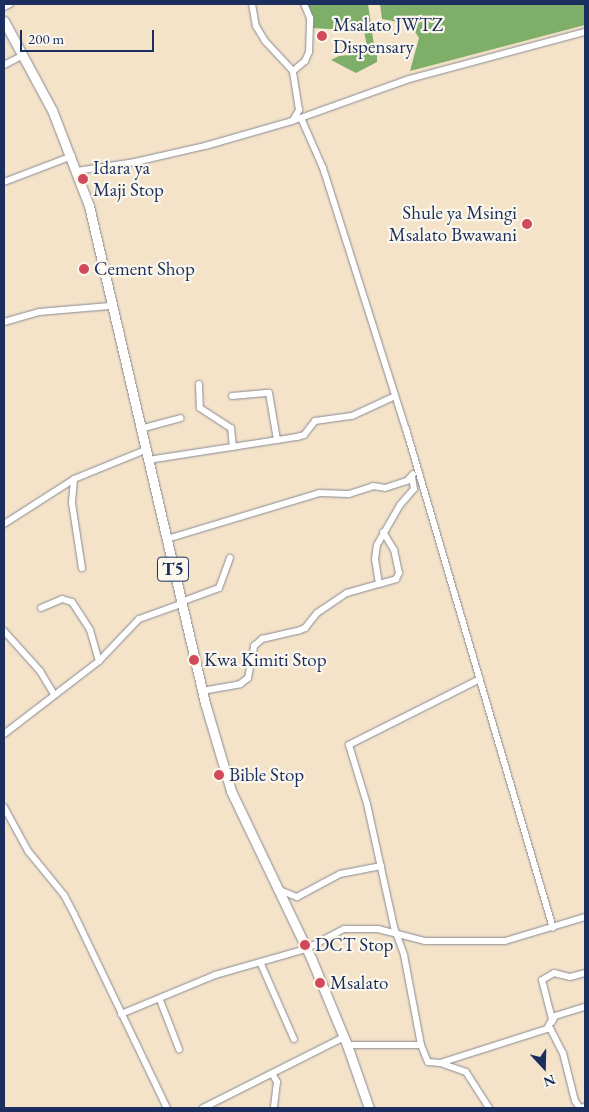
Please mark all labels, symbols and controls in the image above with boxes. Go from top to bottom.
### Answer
place label: Msalato JWTZ Dispensary [333,14,443,58]
scale bar [22,20,156,52]
text: 200 m [28,29,64,48]
marker: Msalato JWTZ Dispensary [315,29,329,43]
place label: Idara ya Maji Stop [93,157,164,201]
marker: Idara ya Maji Stop [77,173,89,185]
place label: Shule ya Msingi Msalato Bwawani [389,202,517,246]
marker: Shule ya Msingi Msalato Bwawani [521,218,533,230]
place label: Cement Shop [94,258,195,280]
marker: Cement Shop [78,263,90,275]
road number: T5 [157,554,189,584]
place label: Kwa Kimiti Stop [204,649,327,671]
marker: Kwa Kimiti Stop [188,654,200,666]
place label: Bible Stop [229,764,304,786]
marker: Bible Stop [213,769,225,781]
place label: DCT Stop [315,934,393,956]
marker: DCT Stop [299,939,311,951]
place label: Msalato [330,972,388,994]
marker: Msalato [314,977,326,989]
north arrow [519,1042,569,1092]
text: N [541,1071,558,1091]

